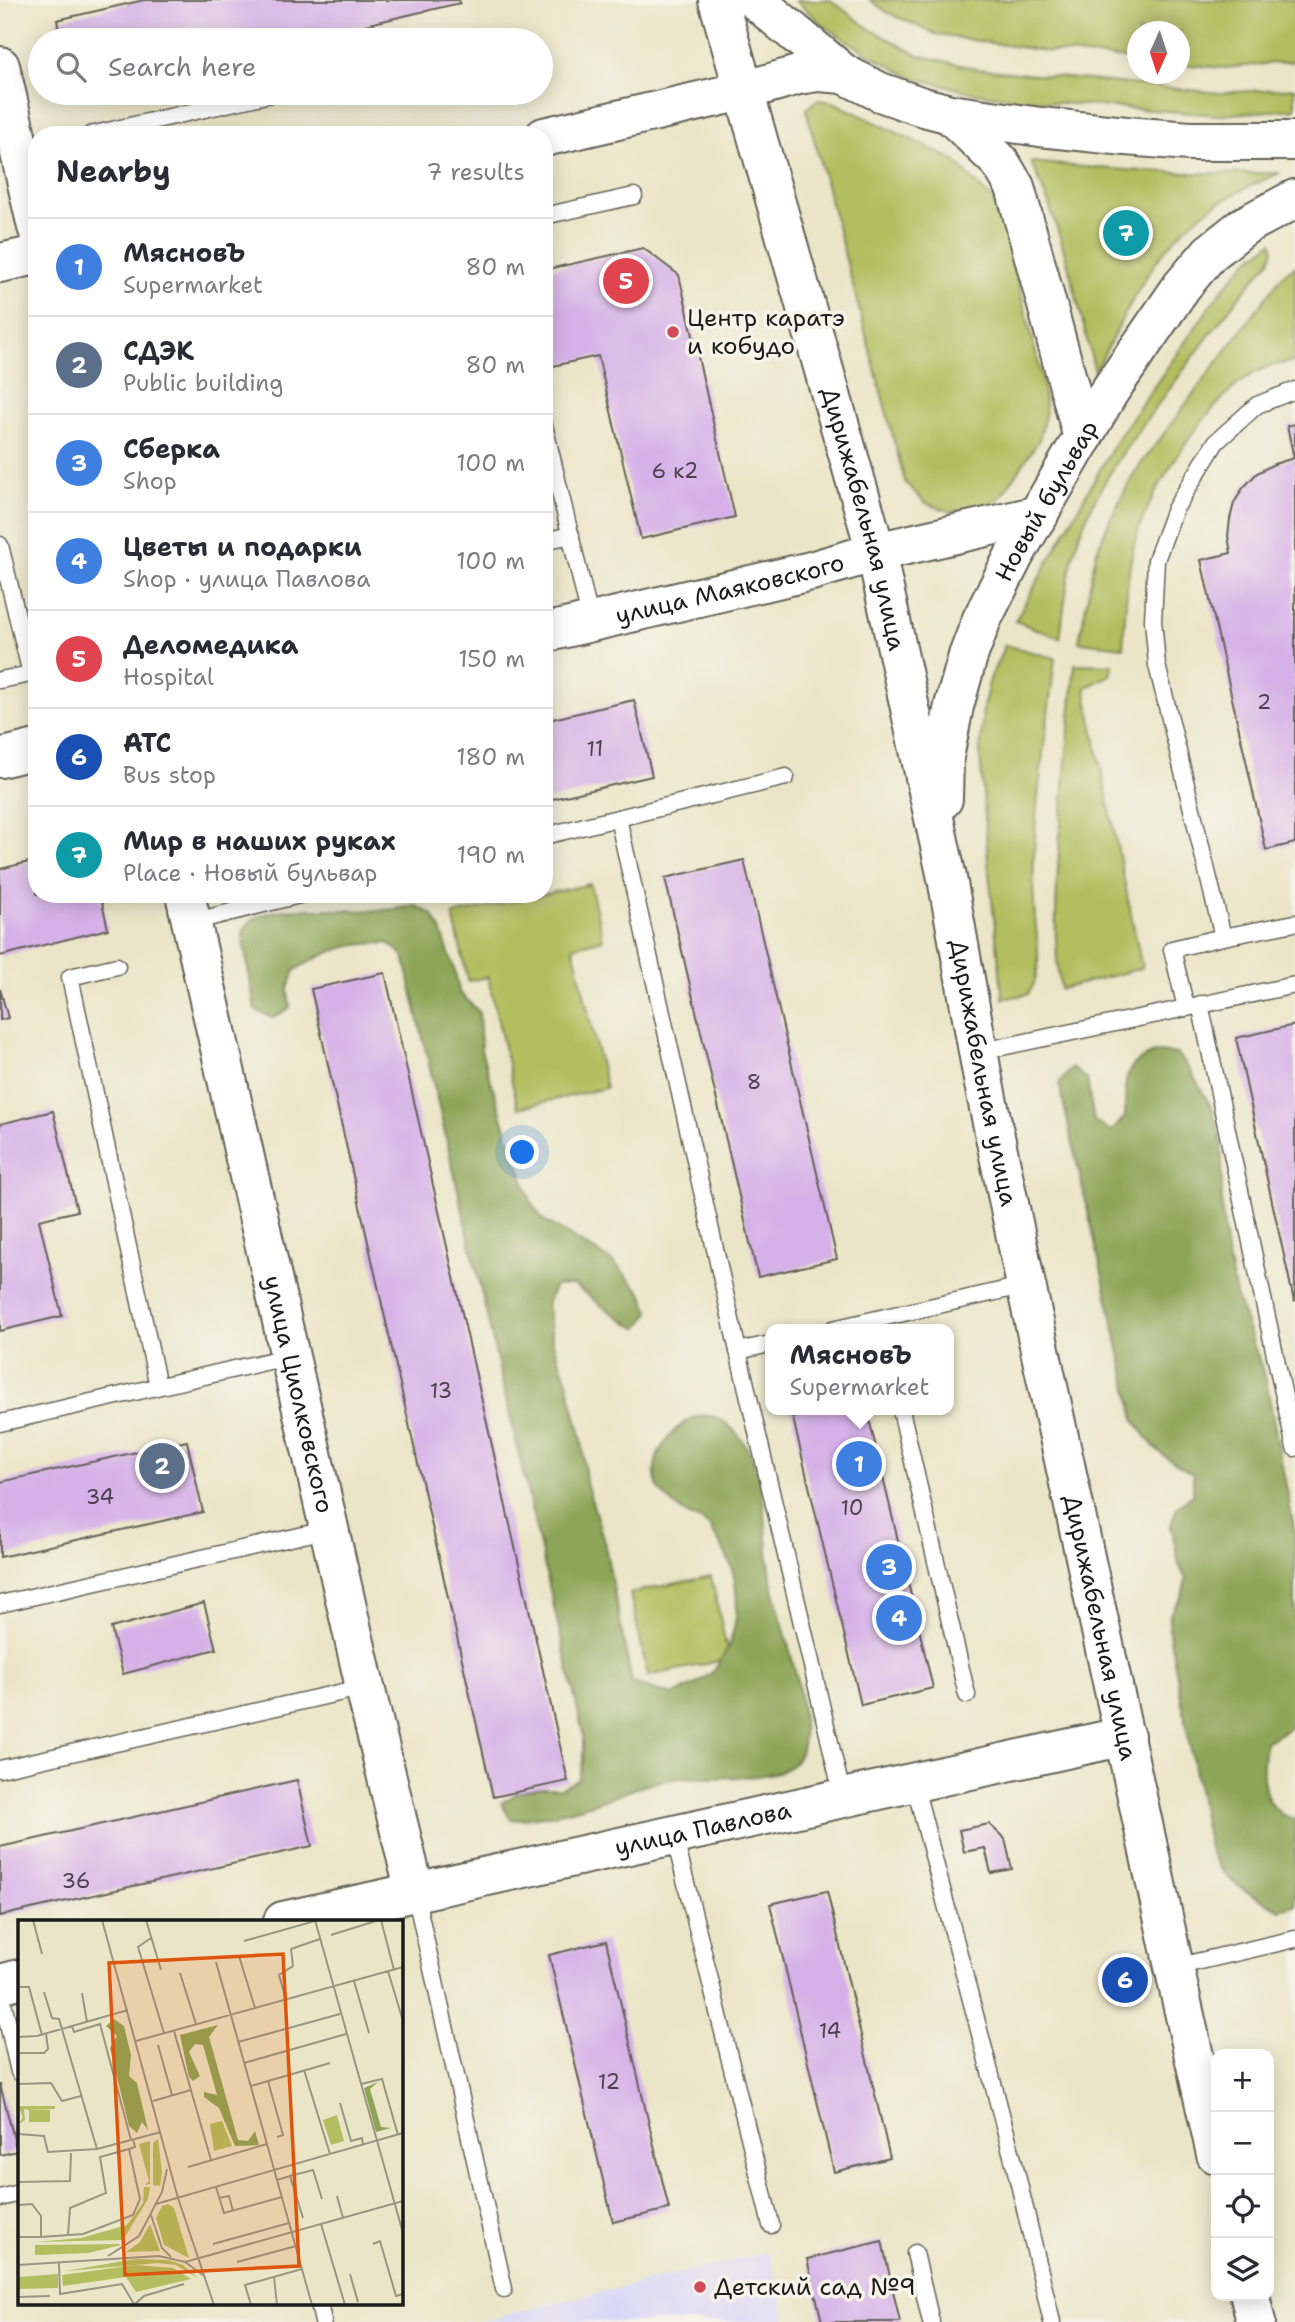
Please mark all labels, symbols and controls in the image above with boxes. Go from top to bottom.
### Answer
north arrow [1127,21,1190,84]
search box [28,28,553,105]
icon: search [52,48,90,86]
text: Search here [108,49,257,84]
text: Nearby [56,151,171,192]
text: 7 results [426,157,525,187]
pin: 7 [1103,207,1149,259]
text: МясновЪ [123,235,245,270]
text: 1 [74,252,84,282]
text: 80 m [466,252,525,282]
pin: 5 [603,255,649,307]
text: Supermarket [123,270,263,300]
place label: Центр каратэ и кобудо [687,302,845,362]
marker: Центр каратэ и кобудо [665,324,681,340]
text: СДЭК [123,333,194,368]
text: 2 [71,350,87,380]
text: 80 m [466,350,525,380]
text: Public building [123,368,283,398]
street label: Дирижабельная улица [814,384,913,654]
street label: Новый бульвар [988,414,1105,587]
text: Сберка [123,431,220,466]
text: 3 [71,448,87,478]
text: 100 m [456,448,525,478]
house number: 6 к2 [651,457,699,485]
text: Shop [123,466,177,496]
text: Цветы и подарки [123,529,362,564]
text: 4 [71,546,87,576]
text: 100 m [456,546,525,576]
street label: улица Маяковского [612,546,848,632]
text: Shop · улица Павлова [123,564,371,594]
text: Деломедика [123,627,299,662]
text: 5 [72,644,86,674]
text: 150 m [458,644,525,674]
text: Hospital [123,662,214,692]
house number: 2 [1257,688,1271,716]
text: АТС [123,725,171,760]
house number: 11 [587,735,603,763]
text: 6 [71,742,87,772]
text: 180 m [456,742,525,772]
text: Bus stop [123,760,216,790]
text: Мир в наших руках [123,823,396,858]
text: 7 [71,840,87,870]
text: 190 m [457,840,525,870]
text: Place · Новый бульвар [123,858,378,888]
street label: Дирижабельная улица [942,937,1025,1209]
house number: 8 [747,1068,761,1096]
your location [505,1135,539,1169]
street label: улица Циолковского [256,1272,341,1516]
popup [765,1324,954,1415]
text: МясновЪ [789,1337,912,1372]
text: Supermarket [789,1372,930,1402]
house number: 13 [430,1377,452,1405]
pin: 1 [836,1438,882,1490]
pin: 2 [139,1440,185,1492]
house number: 34 [86,1483,114,1511]
street label: Дирижабельная улица [1056,1492,1145,1763]
house number: 10 [841,1494,863,1522]
pin: 3 [866,1541,912,1593]
pin: 4 [876,1592,922,1644]
street label: улица Павлова [612,1794,794,1864]
house number: 36 [62,1867,90,1895]
inset map [18,1920,402,2304]
pin: 6 [1102,1954,1148,2006]
house number: 14 [819,2017,841,2045]
map controls [1211,2049,1274,2301]
button: + [1211,2049,1274,2112]
house number: 12 [598,2068,620,2096]
button: − [1211,2112,1274,2175]
button: locate [1211,2175,1274,2238]
button: layers [1211,2238,1274,2301]
place label: Детский сад №9 [714,2271,916,2303]
marker: Детский сад №9 [692,2279,708,2295]

